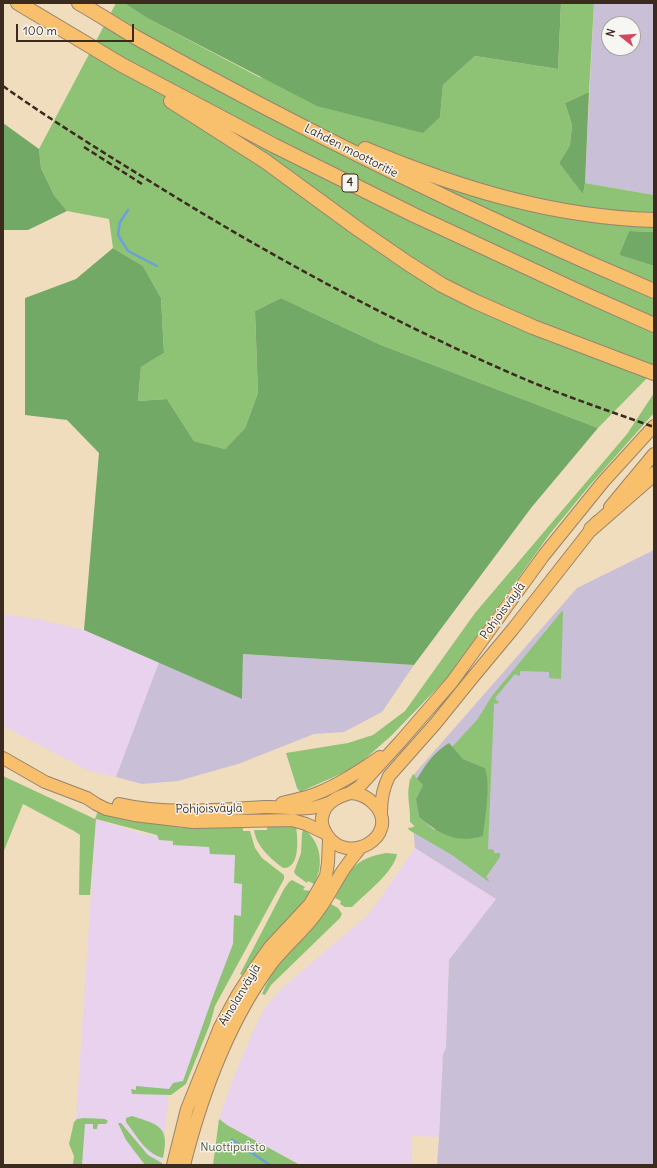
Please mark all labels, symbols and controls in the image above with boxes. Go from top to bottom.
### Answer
scale bar [18,16,136,42]
north arrow [601,16,641,56]
text: 100 m [23,23,57,38]
text: N [603,27,618,38]
street label: Lahden moottoritie [302,121,400,181]
road number: 4 [342,174,358,192]
street label: Pohjoisväylä [477,580,529,642]
street label: Pohjoisväylä [175,801,243,817]
street label: Ainolanväylä [216,962,264,1028]
park label: Nuottipuisto [200,1141,266,1155]

